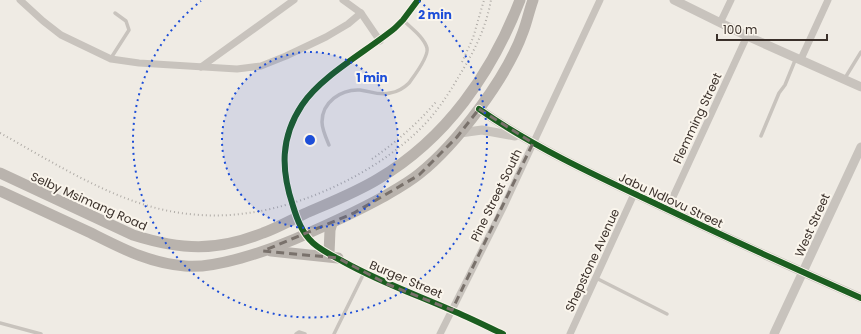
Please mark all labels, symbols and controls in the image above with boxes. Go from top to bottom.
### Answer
text: 2 min [418,6,452,23]
scale bar [717,16,827,42]
text: 100 m [723,21,757,38]
text: 1 min [356,69,388,86]
street label: Flemming Street [669,70,725,166]
centre of rings [303,133,317,147]
street label: Pine Street South [466,146,526,244]
street label: Selby Msimang Road [28,168,150,234]
street label: Jabu Ndlovu Street [616,168,726,232]
street label: West Street [790,190,834,260]
street label: Shepstone Avenue [561,206,623,314]
street label: Burger Street [367,256,445,302]

